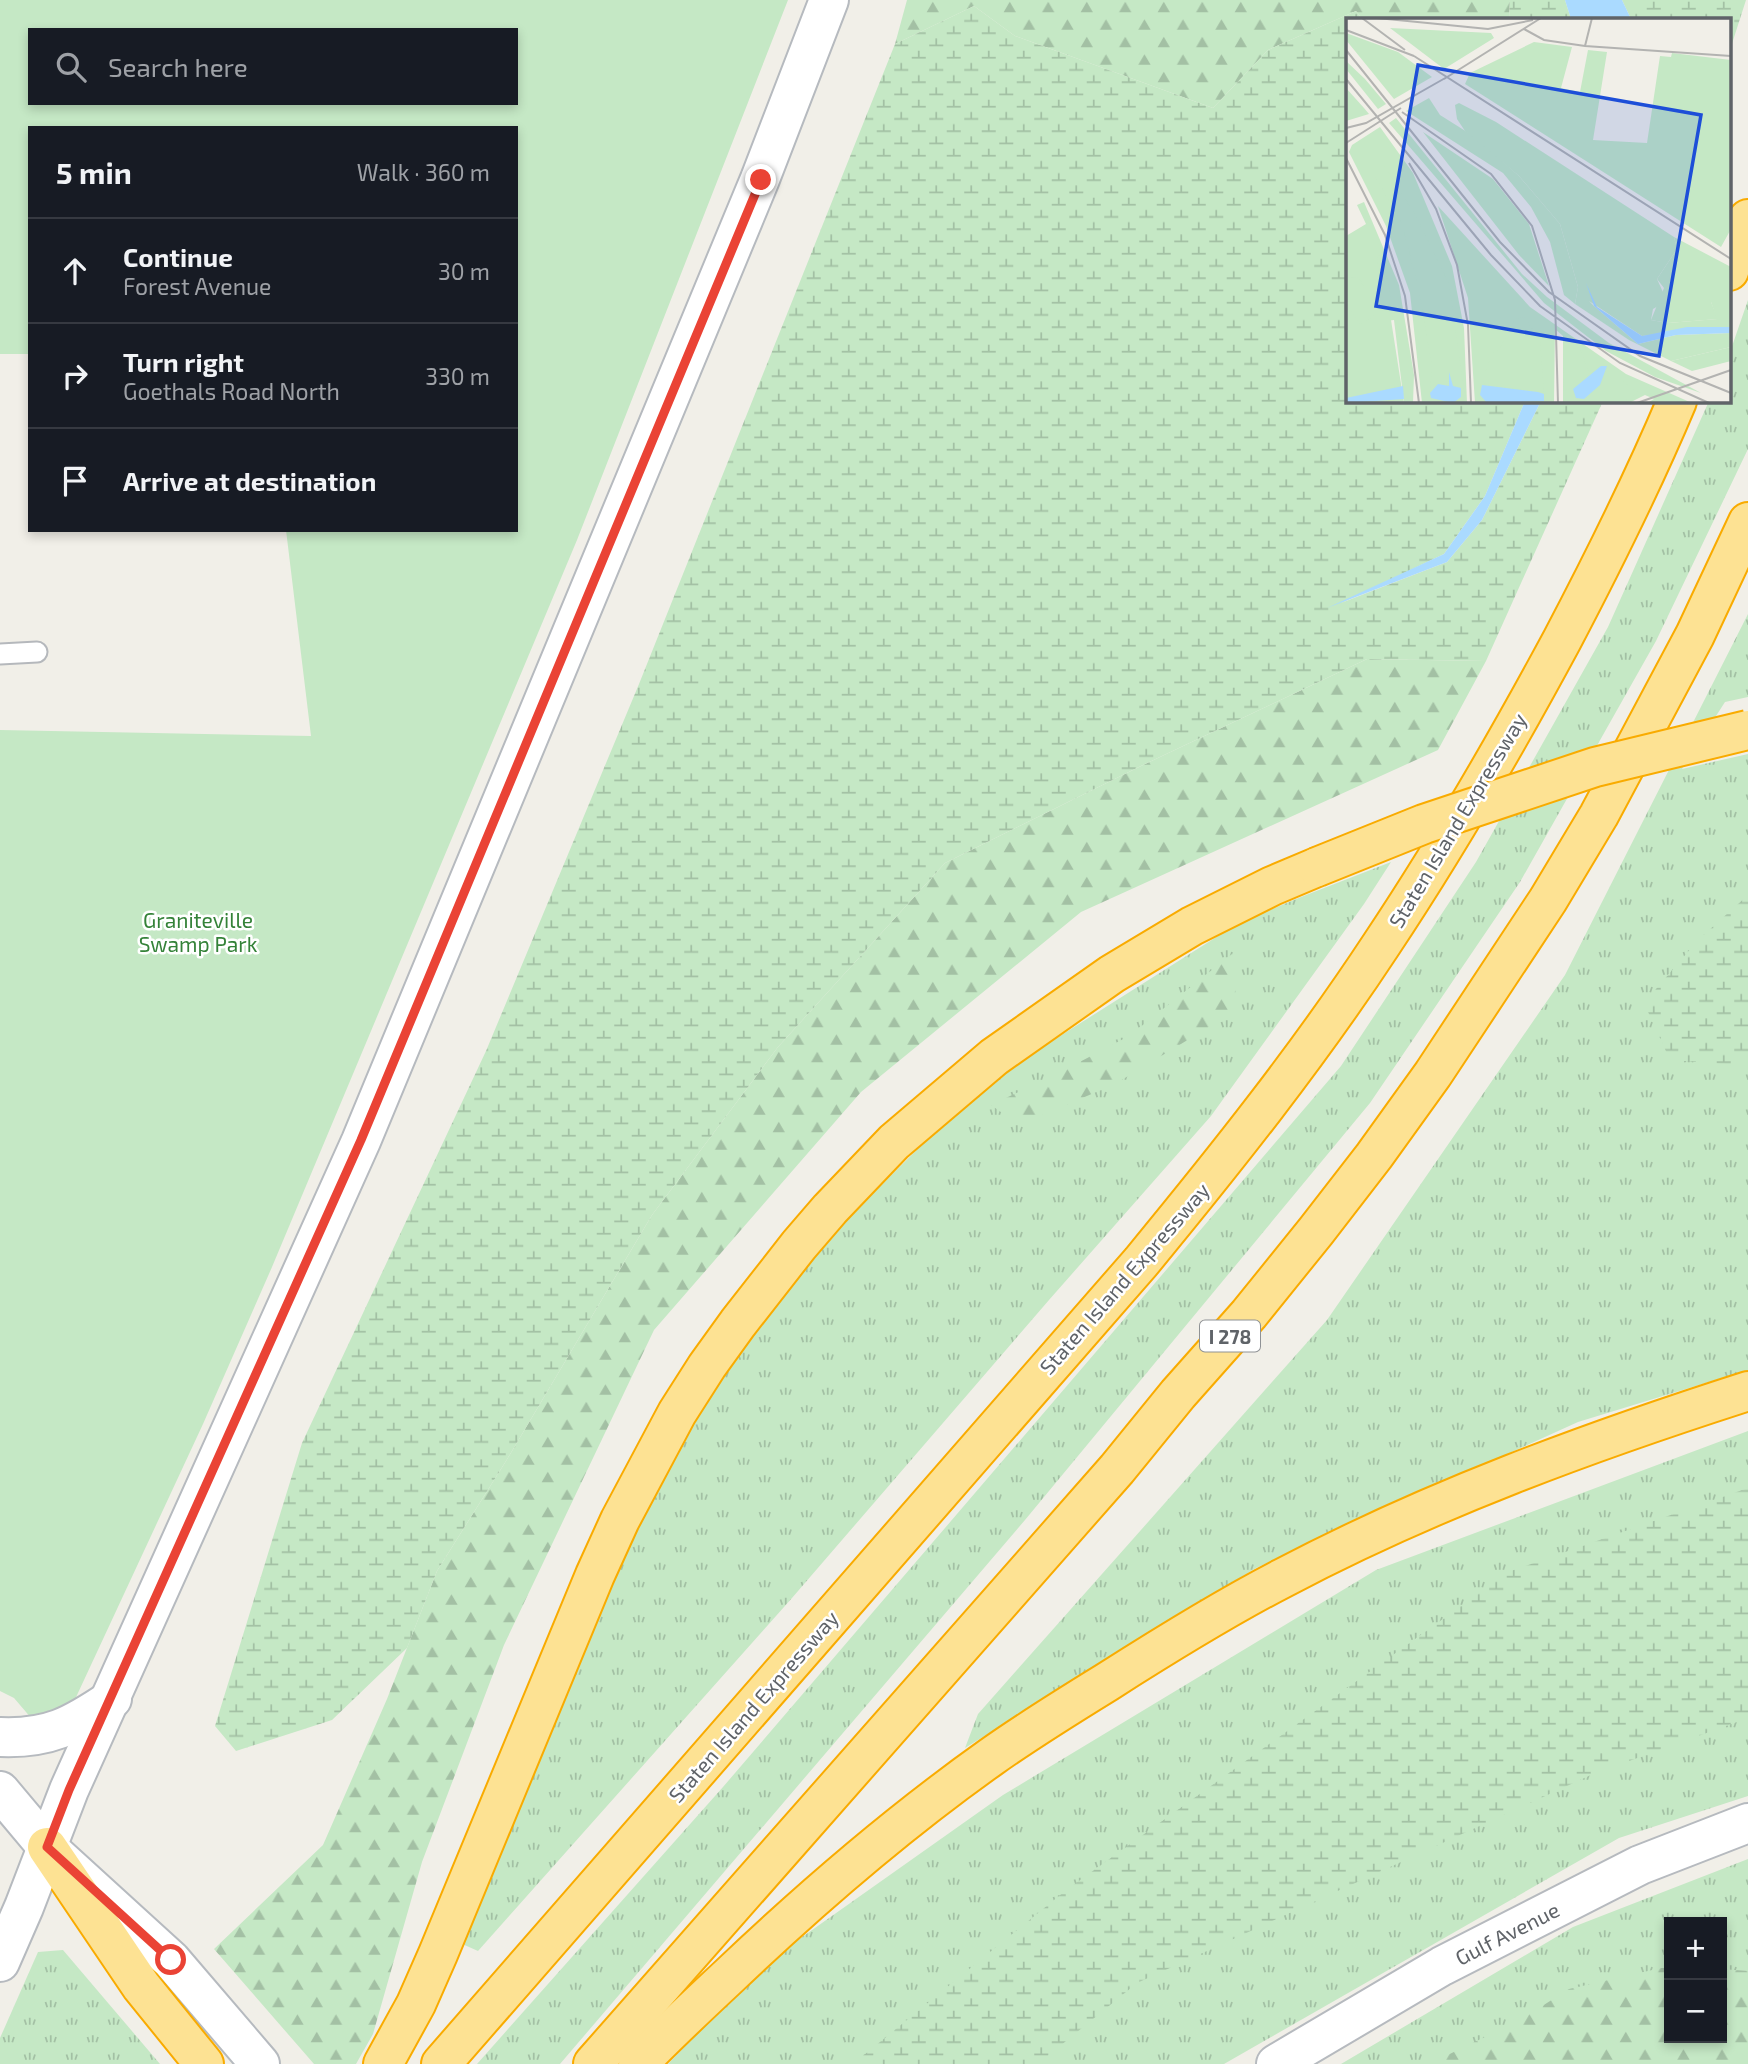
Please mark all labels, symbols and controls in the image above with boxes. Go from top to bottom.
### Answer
inset map [1346,18,1730,402]
search box [28,28,518,105]
icon: search [52,48,90,86]
text: Search here [108,51,248,82]
text: 5 min [56,154,132,190]
text: Walk · 360 m [357,158,490,186]
route end [745,164,776,195]
text: Continue [123,241,233,272]
icon: ahead [56,252,94,290]
text: 30 m [438,257,490,285]
text: Forest Avenue [123,272,271,300]
text: Turn right [123,346,244,377]
icon: right [56,357,94,395]
text: 330 m [425,362,490,390]
text: Goethals Road North [123,377,340,405]
icon: arrive [56,462,94,500]
text: Arrive at destination [123,465,376,496]
street label: Staten Island Expressway [1383,708,1531,932]
park label: Graniteville Swamp Park [139,907,258,956]
street label: Staten Island Expressway [1034,1177,1214,1379]
road number: I 278 [1200,1320,1260,1352]
street label: Staten Island Expressway [663,1605,843,1807]
street label: Gulf Avenue [1451,1896,1563,1970]
map controls [1664,1917,1727,2043]
button: + [1664,1917,1727,1980]
route start [155,1944,186,1975]
button: − [1664,1980,1727,2043]

